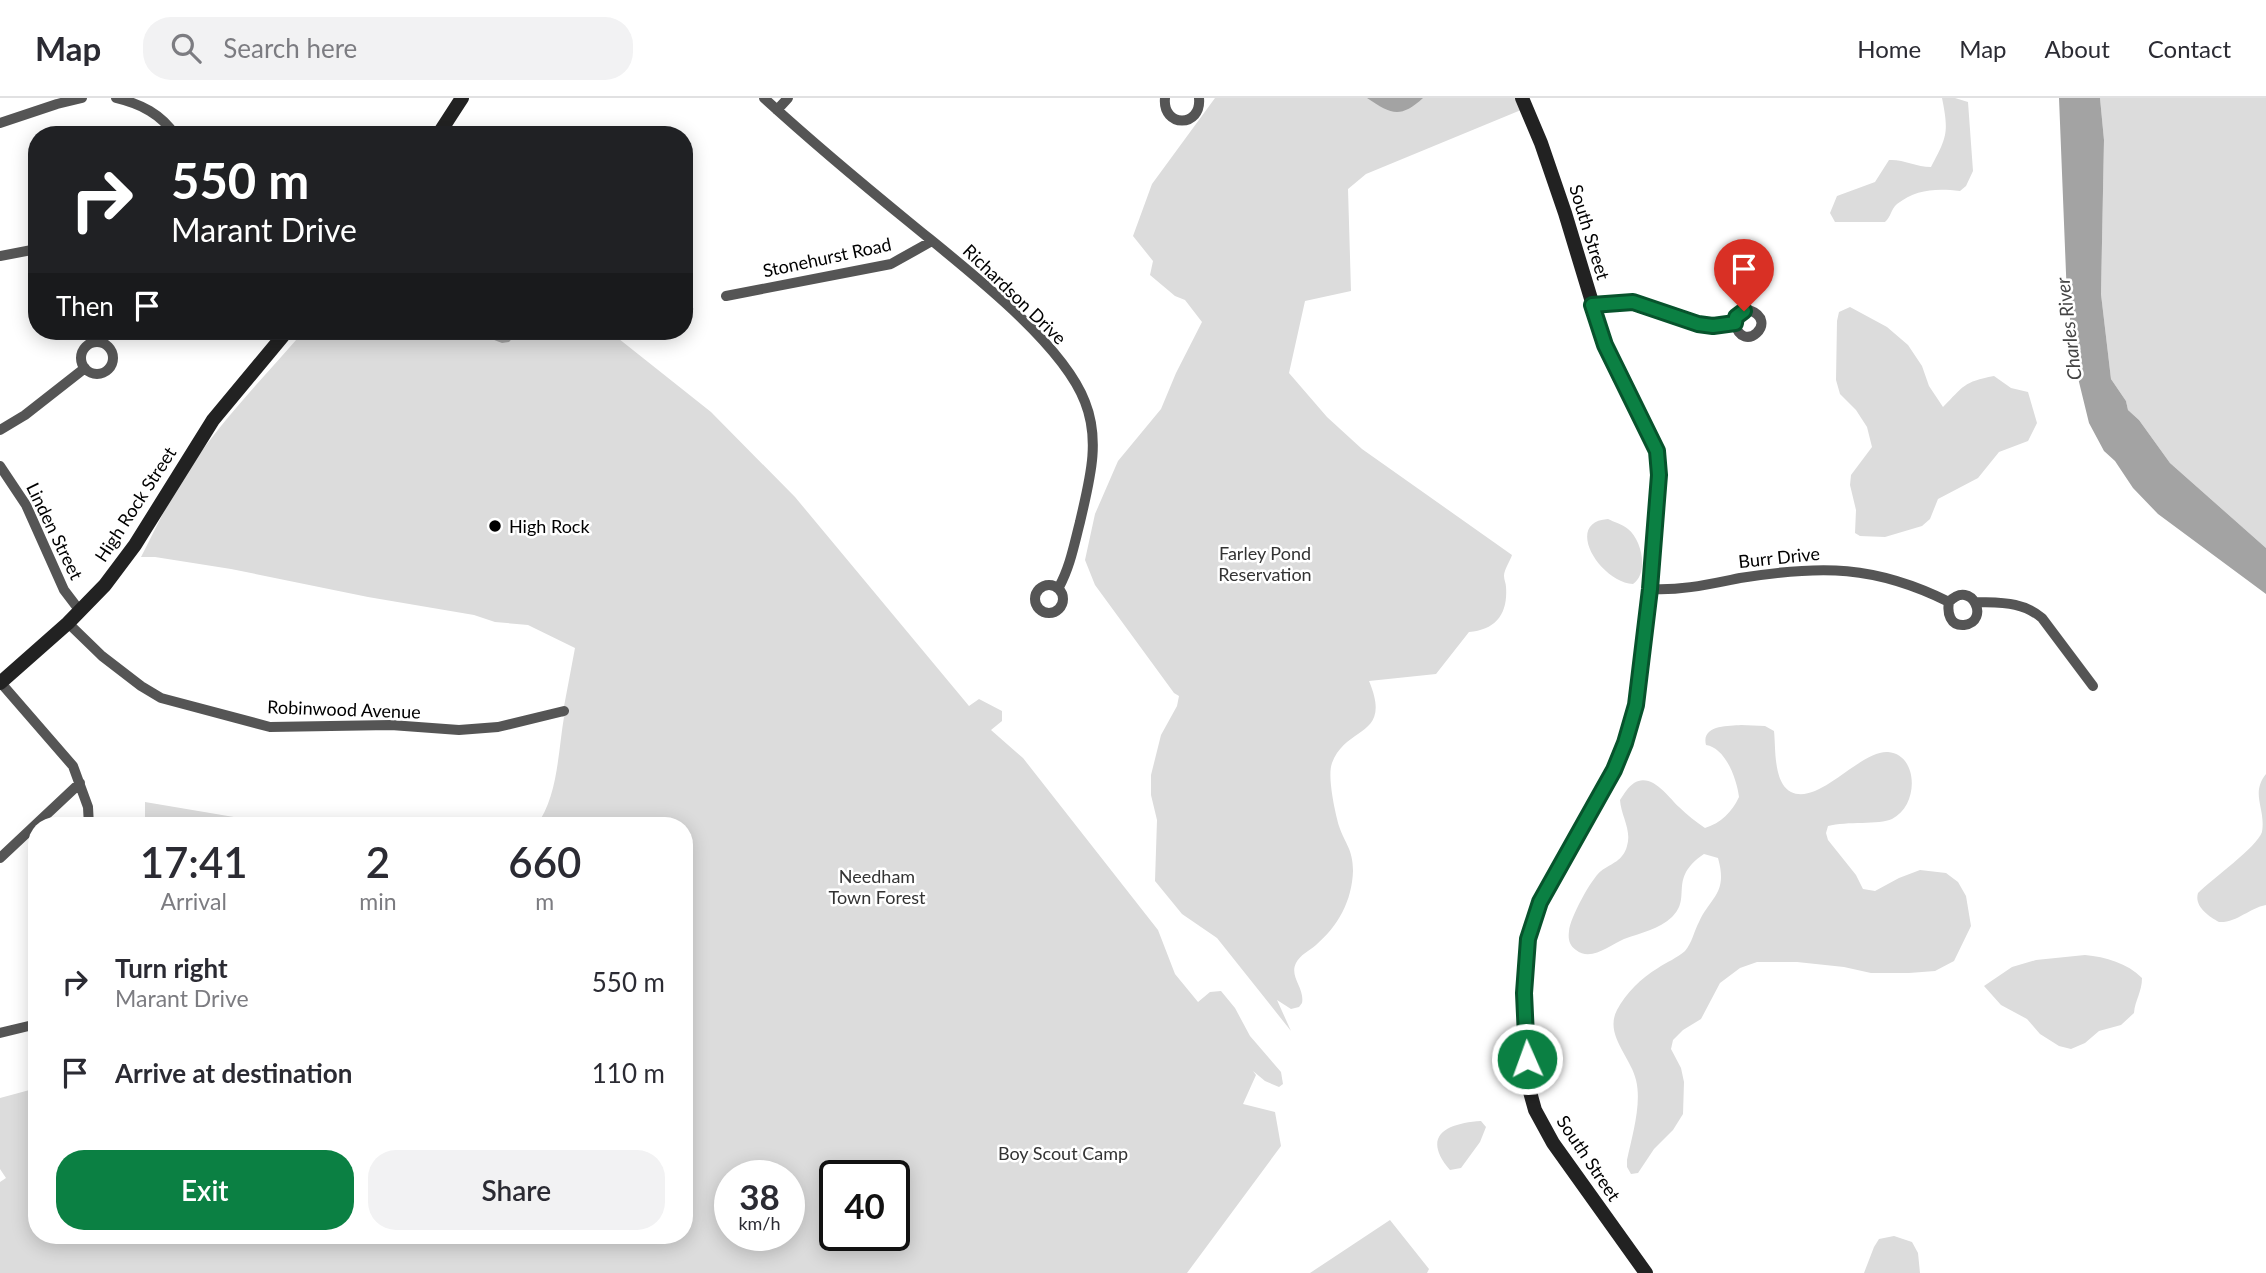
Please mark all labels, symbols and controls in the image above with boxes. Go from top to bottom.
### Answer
search box [143,17,633,80]
text: Map [35,28,101,68]
icon: search [167,29,205,67]
text: Search here [223,32,357,64]
text: Home [1857,34,1921,63]
text: Map [1959,34,2007,63]
text: About [2045,34,2110,63]
text: Contact [2148,34,2231,63]
text: 550 m [171,151,309,209]
icon: right [56,154,147,245]
street label: South Street [1565,182,1615,283]
text: Marant Drive [171,210,357,249]
street label: Stonehurst Road [761,233,893,281]
street label: Richardson Drive [959,239,1071,349]
pin [1714,239,1774,311]
icon: arrive [1725,250,1763,288]
water label: Charles River [2050,276,2086,382]
icon: arrive [128,287,166,325]
text: Then [56,290,114,322]
street label: High Rock Street [90,442,181,566]
street label: Linden Street [22,479,88,584]
place label: High Rock [509,515,590,537]
marker: High Rock [487,518,503,534]
park label: Farley Pond Reservation [1218,542,1312,585]
street label: Burr Drive [1737,542,1821,572]
street label: Robinwood Avenue [267,695,421,723]
text: 17:41 [140,837,248,887]
text: 2 [366,837,390,887]
text: 660 [508,837,581,887]
park label: Needham Town Forest [829,865,926,908]
text: Arrival [161,887,227,915]
text: min [359,887,397,915]
text: m [535,887,554,915]
text: Turn right [115,952,228,984]
icon: right [56,963,94,1001]
text: 550 m [592,966,665,998]
text: Marant Drive [115,984,249,1012]
position arrow [1490,1022,1564,1096]
icon: arrive [56,1054,94,1092]
text: Arrive at destination [115,1057,352,1089]
text: 110 m [592,1057,665,1089]
street label: South Street [1552,1111,1626,1205]
park label: Boy Scout Camp [998,1142,1128,1164]
button: Exit [56,1150,354,1230]
button: Share [368,1150,665,1230]
speed limit sign: 40 [819,1160,910,1251]
text: 38 [739,1175,780,1217]
text: km/h [738,1212,781,1234]

